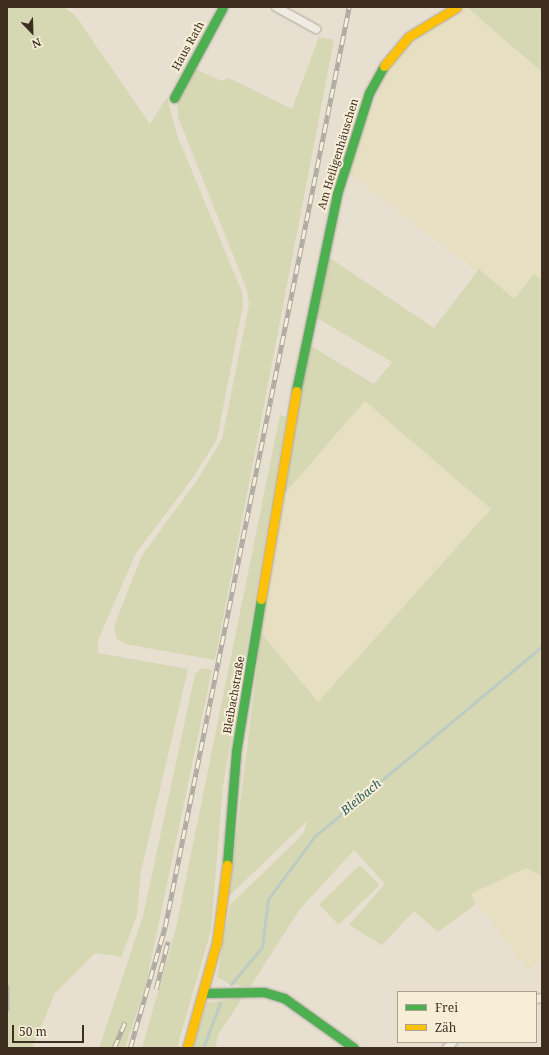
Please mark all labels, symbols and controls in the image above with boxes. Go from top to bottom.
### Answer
north arrow [12,12,52,52]
street label: Haus Rath [169,19,207,73]
text: N [30,35,44,52]
street label: Am Heiligenhäuschen [315,97,361,211]
street label: Bleibachstraße [221,655,247,735]
water label: Bleibach [338,776,384,818]
legend [397,991,537,1043]
text: Frei [435,999,458,1016]
scale bar [14,1017,86,1043]
text: Zäh [435,1019,456,1036]
text: 50 m [19,1023,47,1040]

